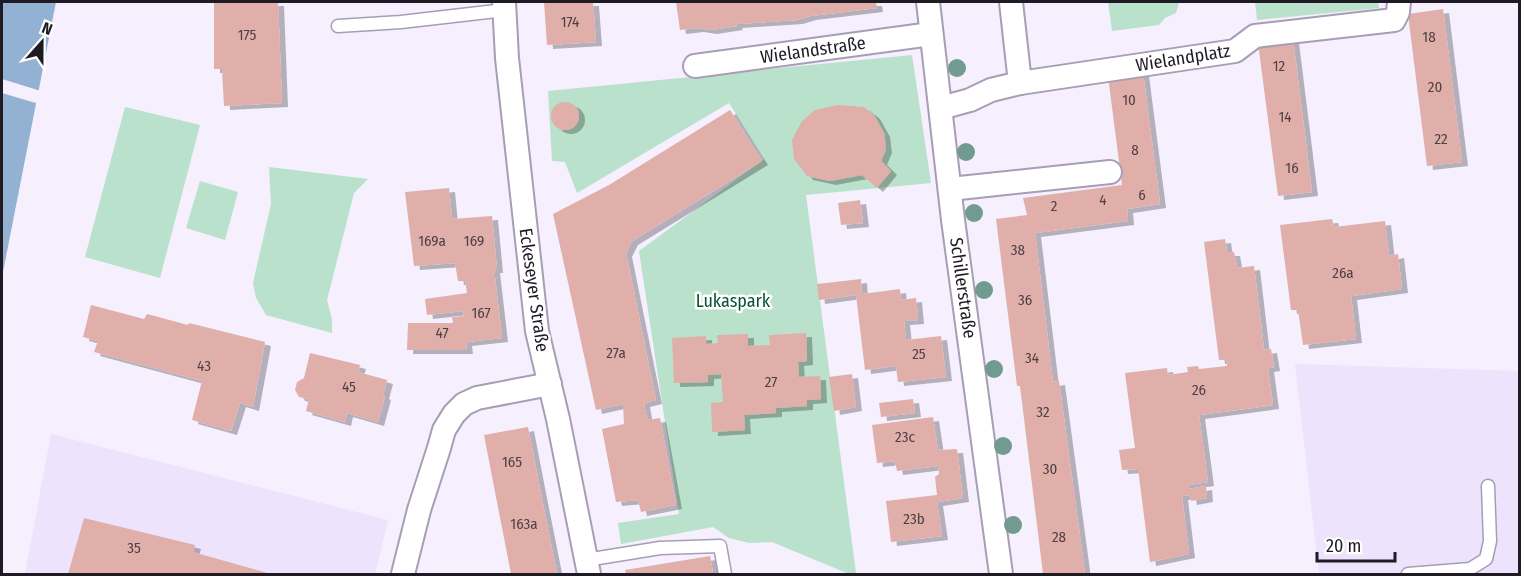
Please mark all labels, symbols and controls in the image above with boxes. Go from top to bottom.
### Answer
north arrow [12,12,72,72]
house number: 174 [561,13,579,31]
text: N [39,18,55,39]
house number: 175 [238,26,256,44]
house number: 18 [1422,28,1436,46]
street label: Wielandstraße [759,32,867,68]
street label: Wielandplatz [1134,40,1232,76]
house number: 12 [1273,57,1286,75]
house number: 20 [1428,78,1442,96]
house number: 10 [1122,91,1136,109]
house number: 14 [1278,108,1292,126]
house number: 22 [1434,130,1448,148]
house number: 8 [1131,141,1139,159]
house number: 16 [1285,159,1299,177]
house number: 6 [1138,186,1146,204]
house number: 4 [1099,191,1107,209]
house number: 2 [1051,197,1058,215]
street label: Eckeseyer Straße [514,227,554,353]
house number: 169a [418,232,446,250]
house number: 169 [464,232,484,250]
street label: Schillerstraße [945,236,981,340]
house number: 38 [1011,241,1025,259]
house number: 26a [1332,264,1354,282]
park label: Lukaspark [696,290,771,312]
house number: 36 [1018,291,1032,309]
house number: 167 [471,304,491,322]
house number: 47 [435,324,449,342]
house number: 27a [606,344,626,362]
house number: 25 [912,345,926,363]
house number: 34 [1025,349,1039,367]
house number: 43 [197,357,211,375]
house number: 27 [765,373,777,391]
house number: 45 [342,378,356,396]
house number: 26 [1192,381,1206,399]
house number: 32 [1036,403,1050,421]
house number: 23c [895,428,915,446]
house number: 165 [502,453,522,471]
house number: 30 [1043,460,1057,478]
house number: 23b [903,510,925,528]
house number: 163a [510,515,538,533]
scale bar [1317,525,1395,563]
house number: 28 [1052,528,1066,546]
text: 20 m [1326,535,1361,557]
house number: 35 [127,539,141,557]

